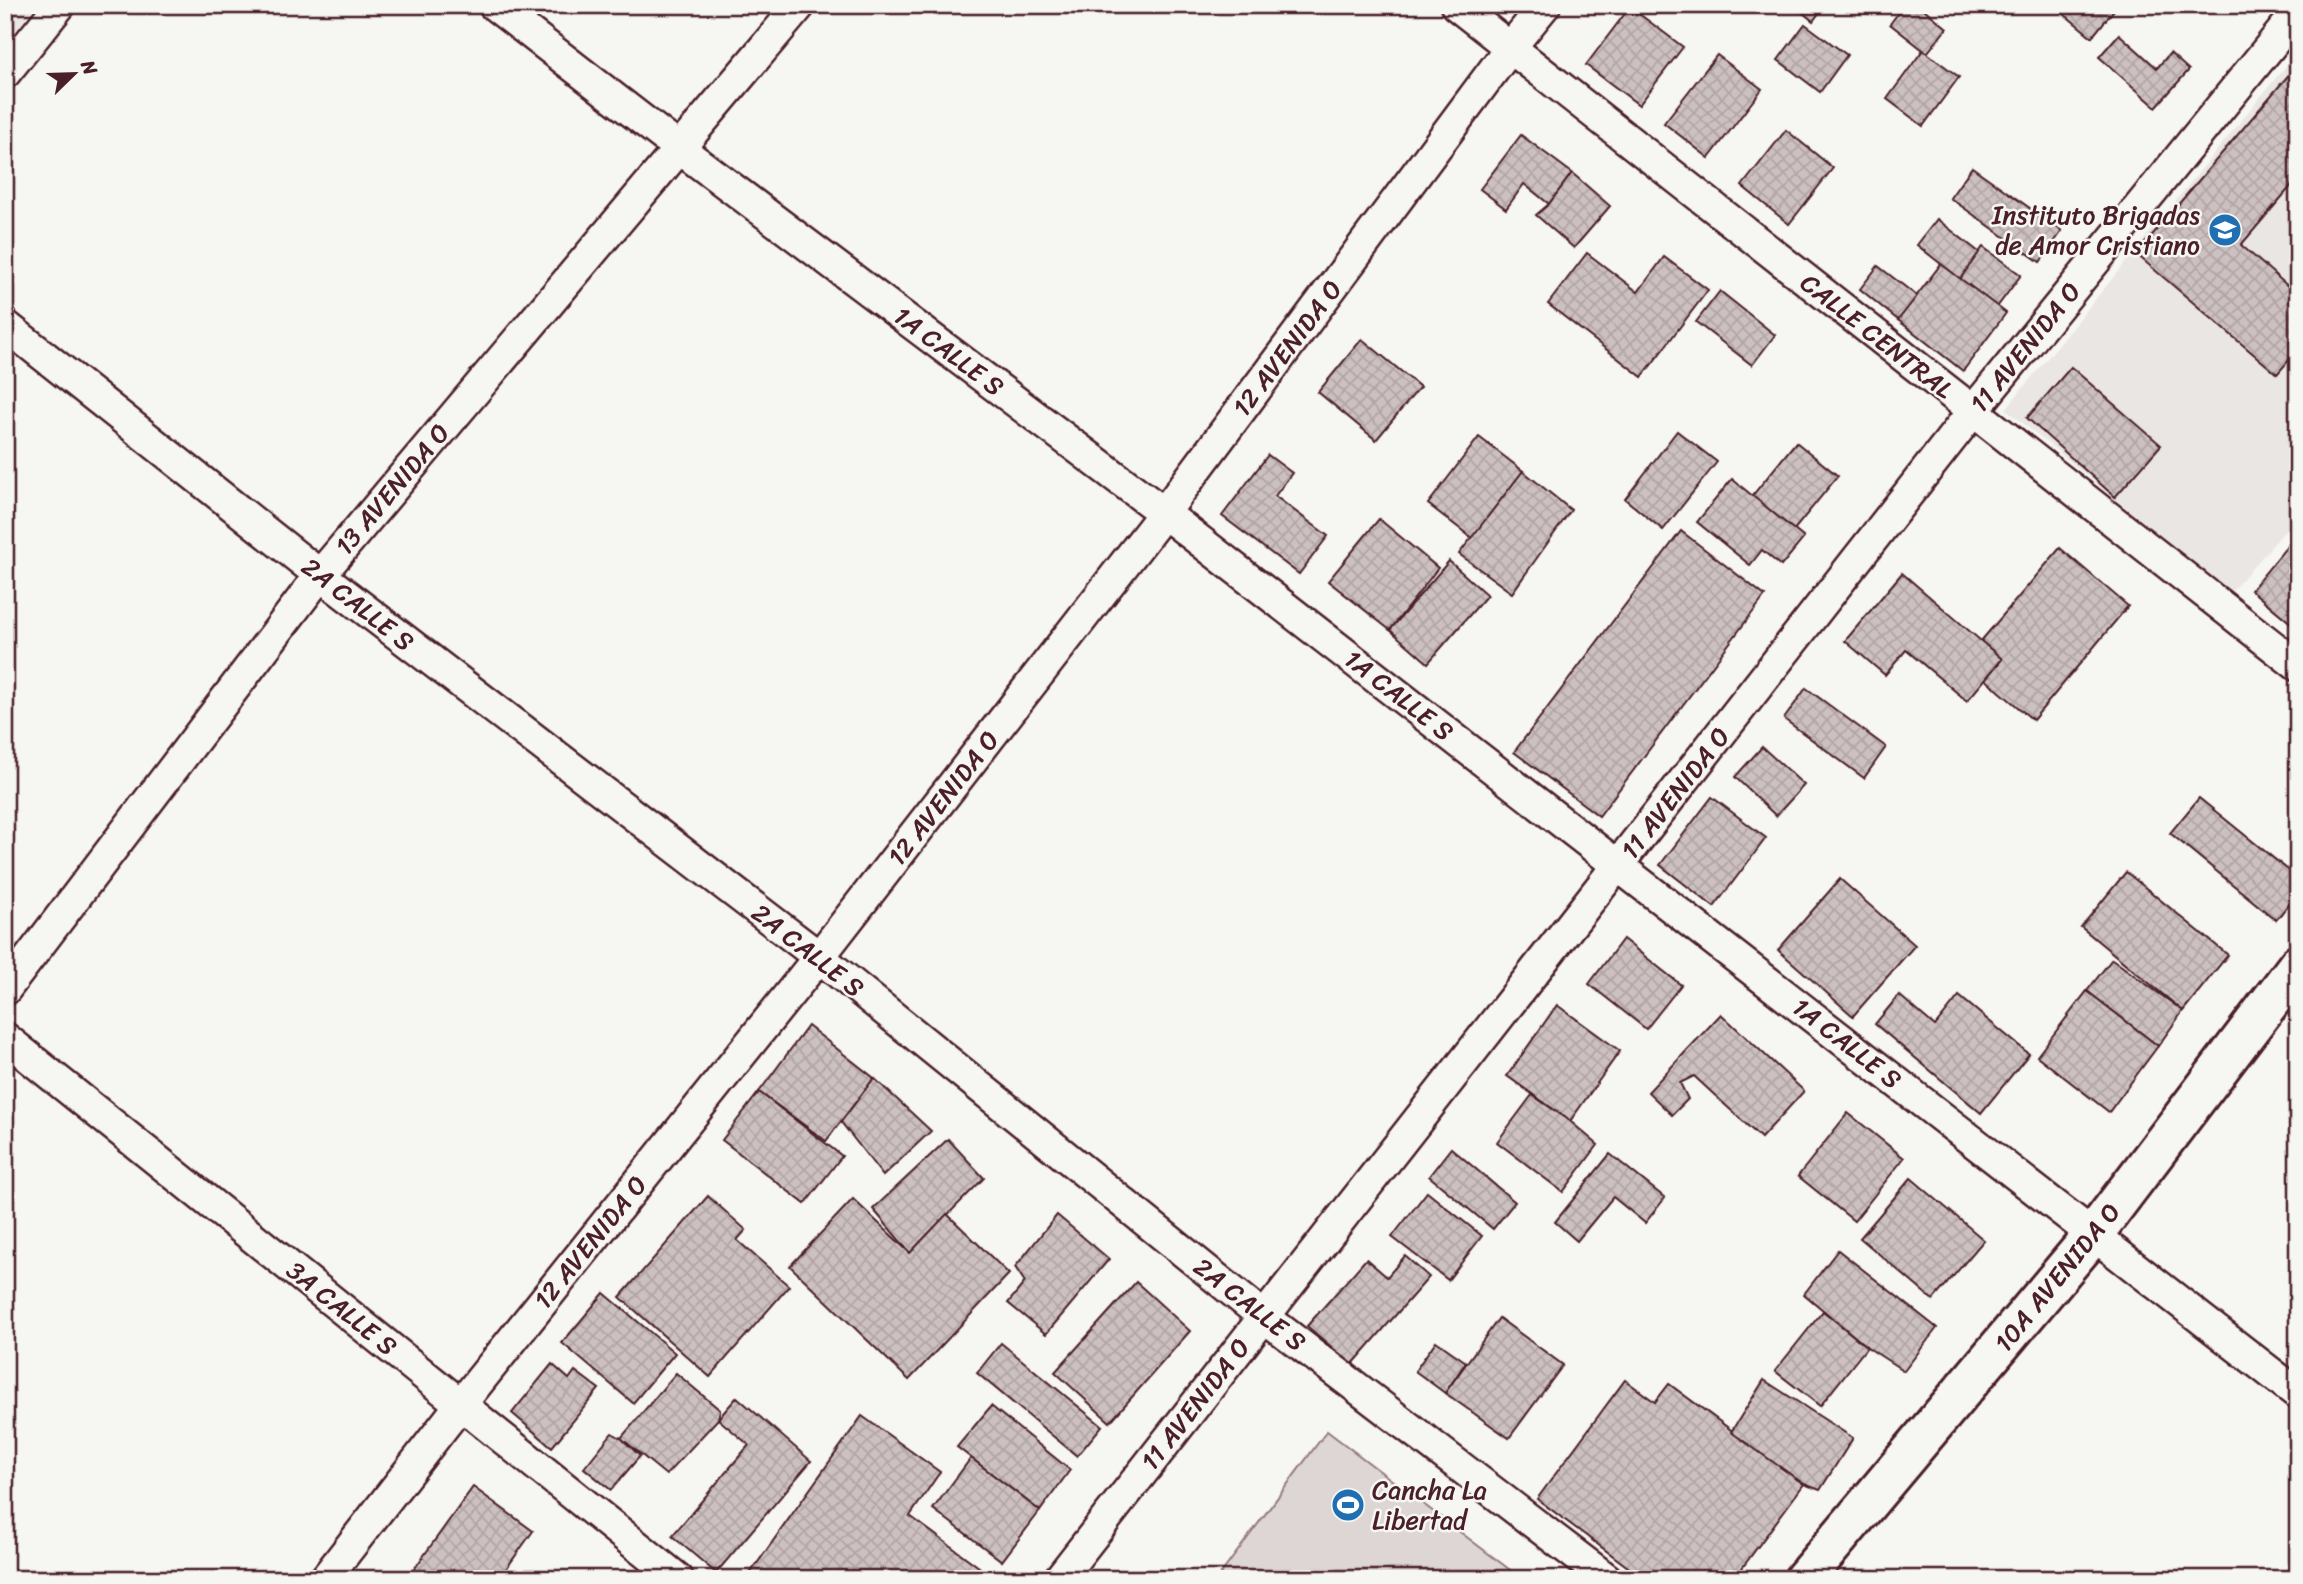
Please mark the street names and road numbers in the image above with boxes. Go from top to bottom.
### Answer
street label: CALLE CENTRAL [1790,261,1964,411]
street label: 12 AVENIDA O [1220,269,1354,427]
street label: 11 AVENIDA O [1957,271,2093,423]
street label: 1A CALLE S [883,294,1015,408]
street label: 13 AVENIDA O [322,412,462,566]
street label: 2A CALLE S [291,545,425,663]
street label: 1A CALLE S [1334,637,1464,753]
street label: 11 AVENIDA O [1608,716,1742,870]
street label: 12 AVENIDA O [875,720,1011,876]
street label: 2A CALLE S [741,891,875,1009]
street label: 1A CALLE S [1782,985,1912,1101]
street label: 12 AVENIDA O [521,1164,659,1320]
street label: 10A AVENIDA O [1982,1191,2132,1363]
street label: 2A CALLE S [1183,1245,1317,1363]
street label: 3A CALLE S [276,1248,408,1368]
street label: 11 AVENIDA O [1128,1327,1262,1481]

